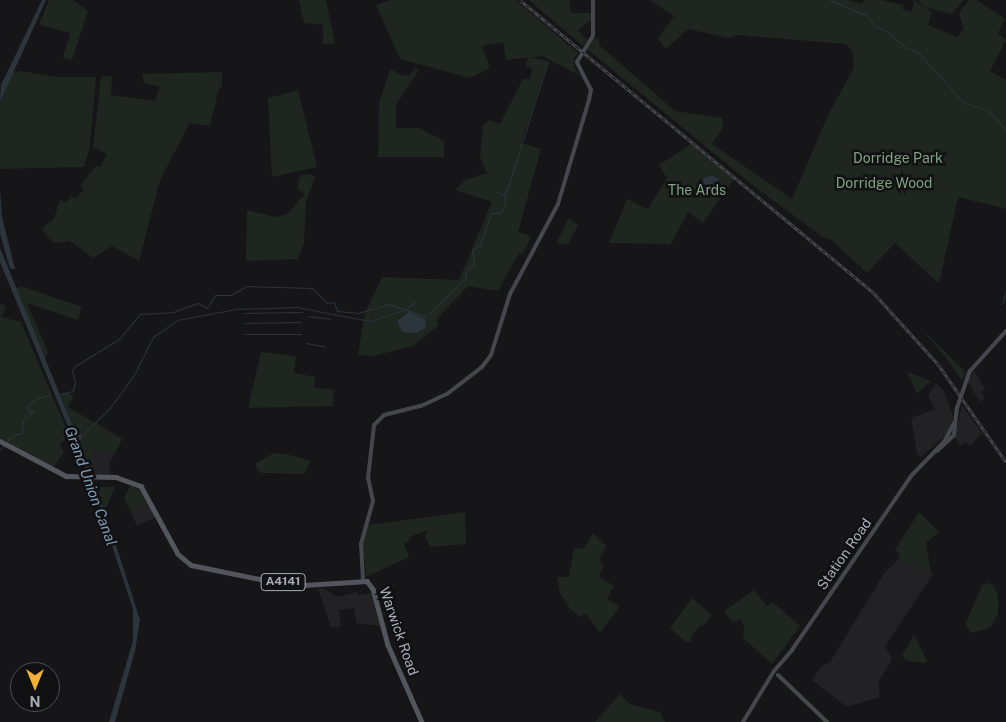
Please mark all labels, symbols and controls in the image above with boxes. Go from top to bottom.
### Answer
park label: Dorridge Park [853,150,943,166]
park label: Dorridge Wood [835,175,933,191]
park label: The Ards [668,182,726,198]
water label: Grand Union Canal [61,424,121,548]
street label: Station Road [813,515,875,593]
road number: A4141 [260,572,306,592]
street label: Warwick Road [376,585,422,677]
north arrow [10,662,60,712]
text: N [30,693,40,709]

